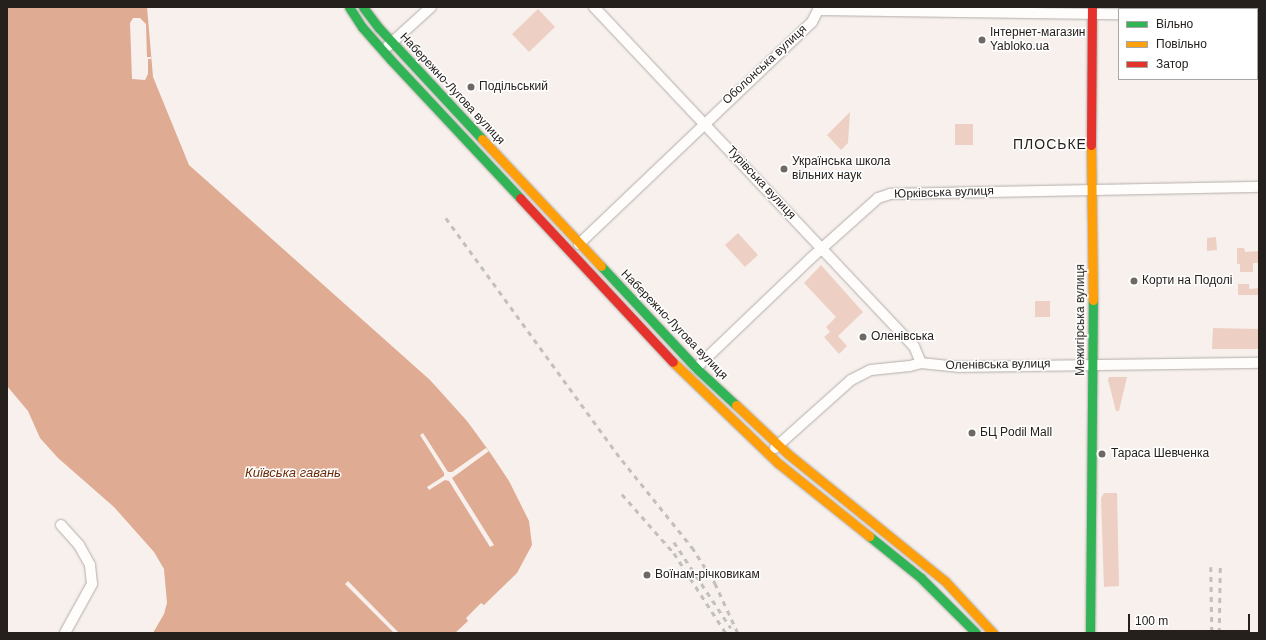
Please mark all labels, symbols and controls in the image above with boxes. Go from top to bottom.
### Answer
legend [1118,8,1258,80]
text: Вільно [1156,17,1193,31]
street label: Оболонська вулиця [720,22,810,108]
place label: Інтернет-магазин Yabloko.ua [990,26,1085,54]
street label: Набережно-Лугова вулиця [397,30,507,148]
marker: Інтернет-магазин Yabloko.ua [977,35,987,45]
text: Повільно [1156,37,1207,51]
text: Затор [1156,57,1188,71]
place label: Подільський [479,80,548,94]
marker: Подільський [466,82,476,92]
district label: ПЛОСЬКЕ [1013,136,1087,152]
street label: Турівська вулиця [723,143,799,223]
place label: Українська школа вільних наук [792,155,891,183]
marker: Українська школа вільних наук [779,164,789,174]
street label: Юрківська вулиця [894,184,994,202]
street label: Межигірська вулиця [1074,264,1088,376]
street label: Набережно-Лугова вулиця [618,267,730,383]
place label: Корти на Подолі [1142,274,1232,288]
marker: Корти на Подолі [1129,276,1139,286]
place label: Оленівська [871,330,934,344]
marker: Оленівська [858,332,868,342]
street label: Оленівська вулиця [945,357,1051,373]
place label: БЦ Podil Mall [980,426,1052,440]
marker: БЦ Podil Mall [967,428,977,438]
place label: Тараса Шевченка [1111,447,1209,461]
marker: Тараса Шевченка [1096,448,1108,460]
water label: Київська гавань [245,465,341,481]
place label: Воїнам-річковикам [655,568,760,582]
marker: Воїнам-річковикам [642,570,652,580]
scale bar [1130,606,1252,632]
text: 100 m [1135,614,1168,628]

